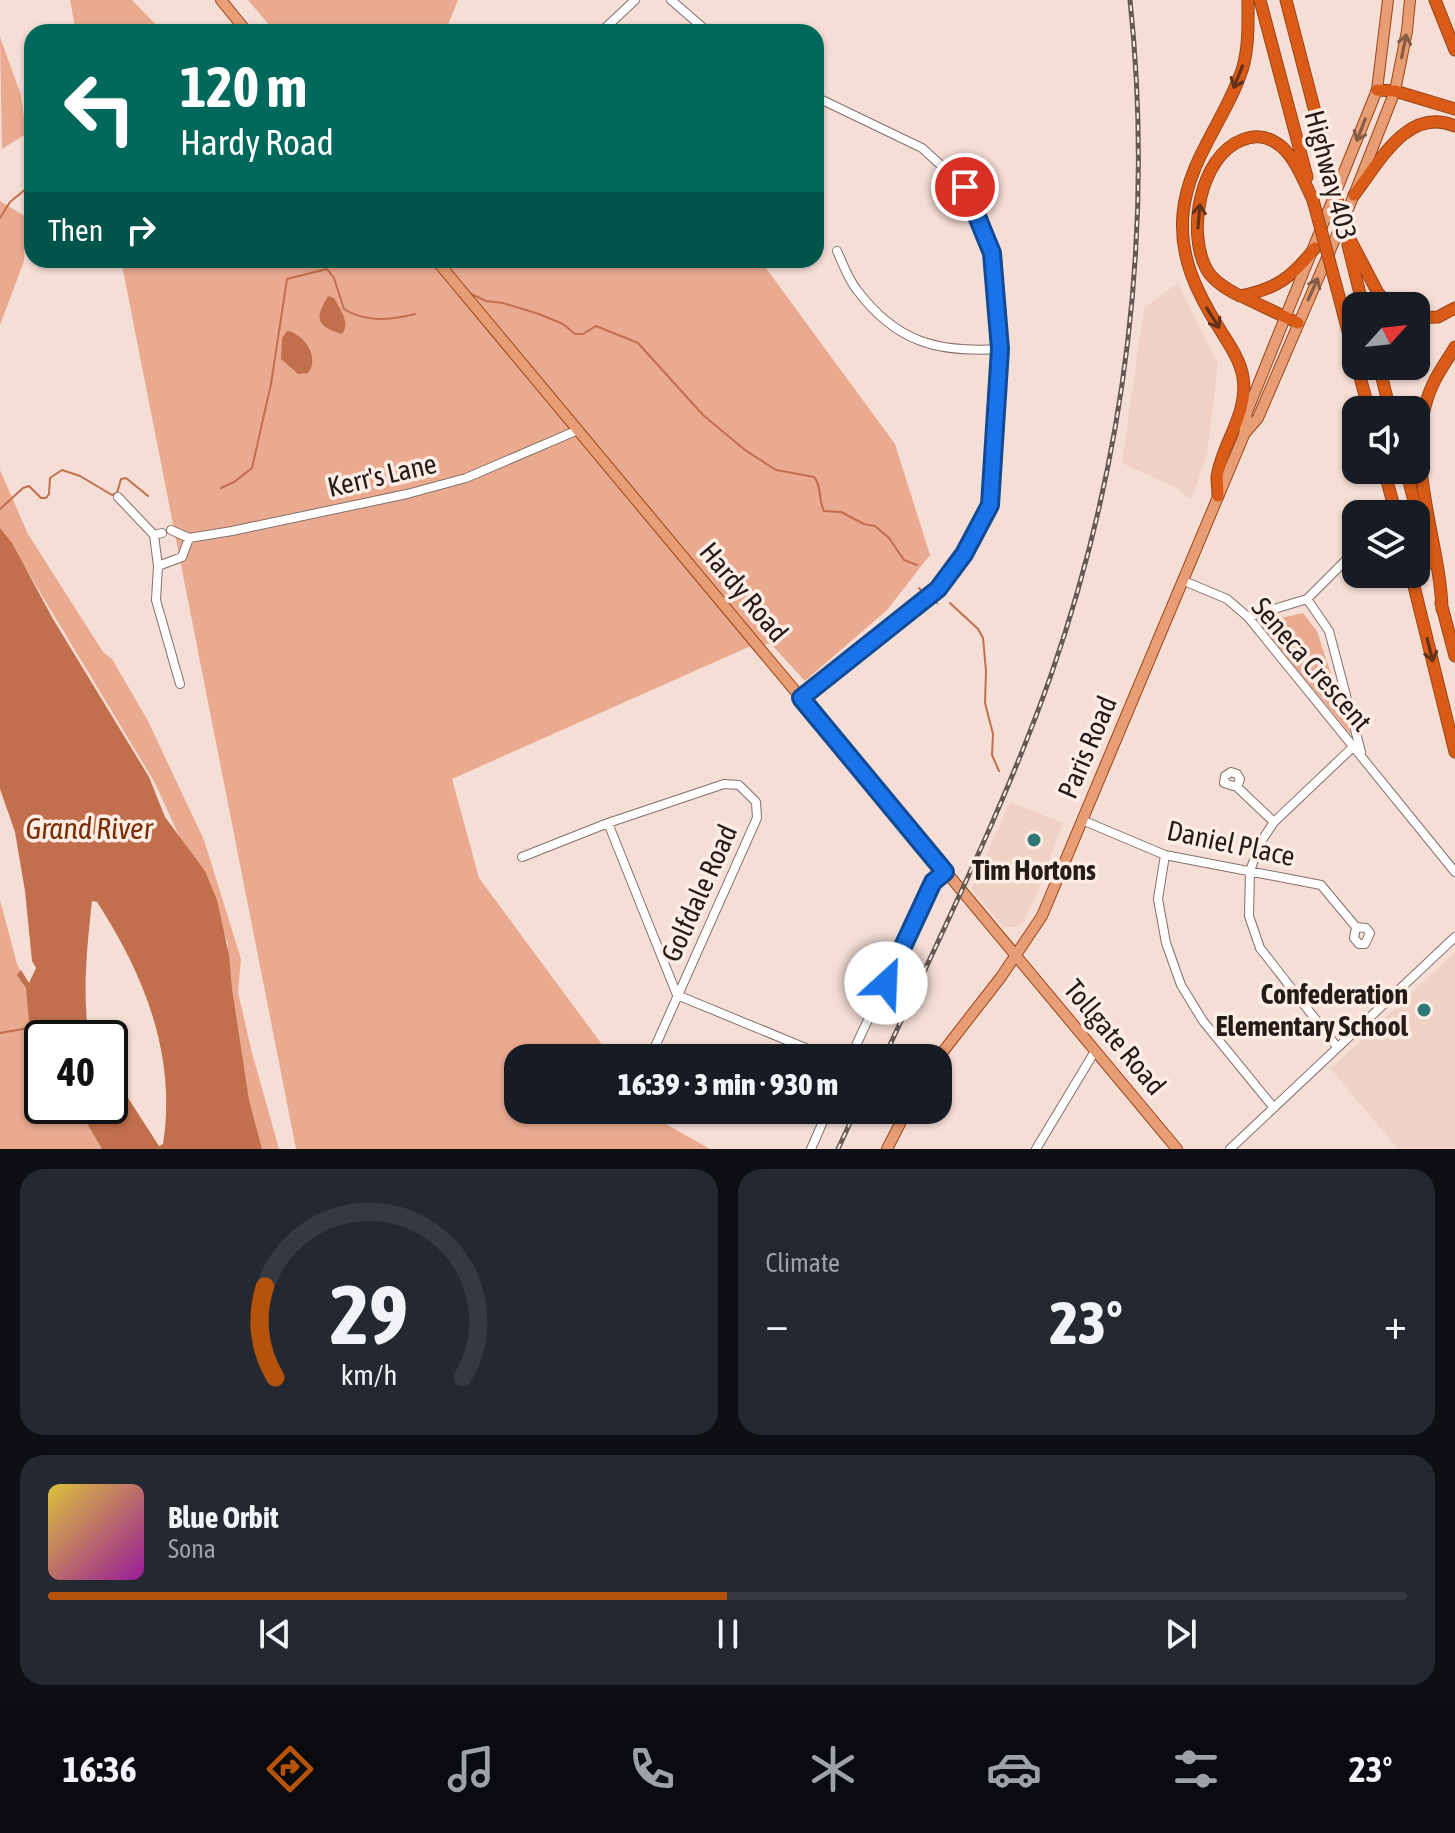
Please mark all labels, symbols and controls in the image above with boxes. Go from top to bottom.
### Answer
one-way arrow [1397,34,1412,59]
text: 120 m [180,55,307,119]
icon: left [48,56,152,160]
one-way arrow [1230,64,1244,88]
street label: Highway 403 [1298,107,1364,243]
one-way arrow [1353,117,1367,142]
text: Hardy Road [180,121,334,163]
pin [931,153,999,221]
icon: arrive [943,165,987,209]
one-way arrow [1192,203,1207,230]
icon: right [119,208,163,252]
text: Then [48,213,103,247]
one-way arrow [1307,277,1322,302]
north arrow [1342,292,1430,380]
map controls [1342,292,1430,588]
one-way arrow [1205,306,1221,329]
button: sound [1342,396,1430,484]
street label: Kerr's Lane [324,447,440,503]
button: layers [1342,500,1430,588]
street label: Hardy Road [693,536,795,648]
street label: Seneca Crescent [1245,591,1379,737]
one-way arrow [1423,636,1438,662]
street label: Paris Road [1051,691,1123,803]
water label: Grand River [25,811,154,845]
street label: Daniel Place [1164,814,1298,872]
street label: Golfdale Road [655,820,743,966]
marker: Tim Hortons [1025,831,1043,849]
place label: Tim Hortons [972,854,1096,886]
position arrow [844,941,928,1025]
street label: Tollgate Road [1058,973,1172,1101]
place label: Confederation Elementary School [1216,978,1409,1042]
marker: Confederation Elementary School [1415,1001,1433,1019]
speed limit sign: 40 [24,1020,128,1124]
text: 16:39 · 3 min · 930 m [618,1067,838,1101]
text: Climate [766,1248,840,1278]
text: 29 [330,1266,408,1362]
text: 23° [1050,1288,1123,1357]
text: − [766,1298,788,1348]
text: + [1384,1298,1407,1348]
text: km/h [340,1358,397,1391]
text: Blue Orbit [168,1500,279,1534]
text: Sona [168,1534,216,1564]
icon: previous [253,1612,297,1656]
icon: pause [706,1612,750,1656]
icon: next [1159,1612,1203,1656]
icon: directions [262,1741,318,1797]
icon: music [443,1741,499,1797]
icon: phone [624,1741,680,1797]
icon: climate [805,1741,861,1797]
icon: car [986,1741,1042,1797]
icon: filters [1168,1741,1224,1797]
text: 16:36 [63,1748,137,1790]
text: 23° [1349,1748,1392,1790]

